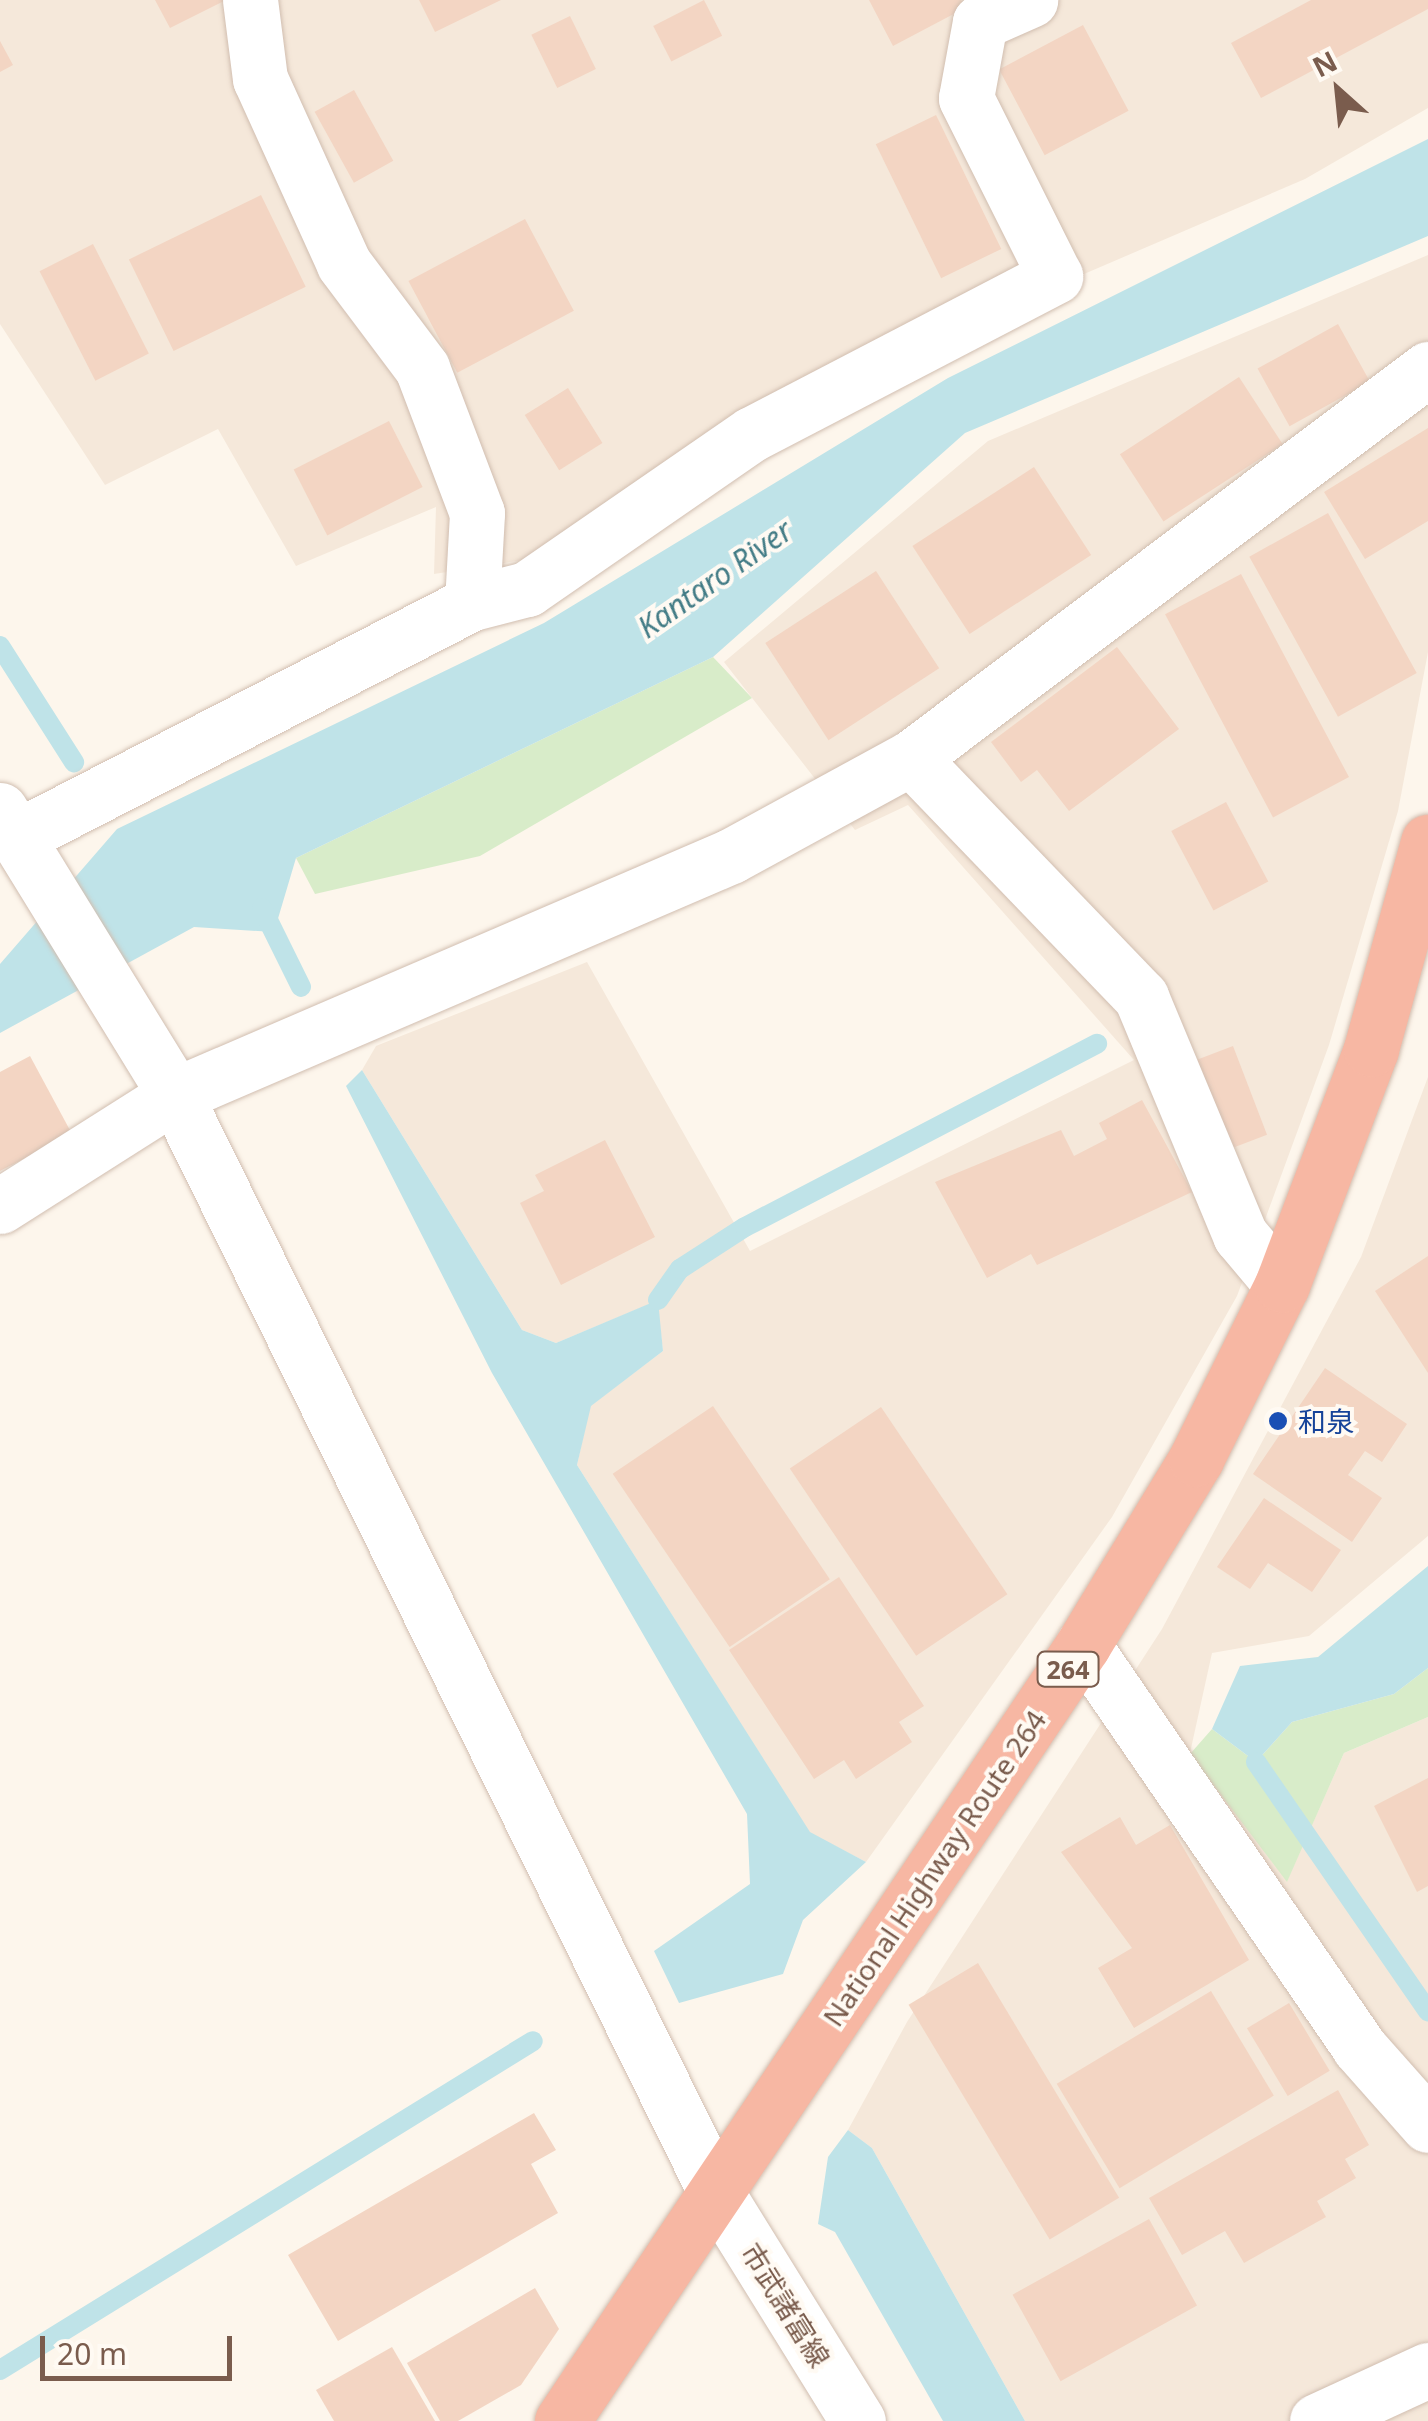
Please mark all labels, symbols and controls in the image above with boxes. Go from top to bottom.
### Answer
north arrow [1288,40,1388,140]
text: N [1306,41,1343,85]
water label: Kantaro River [631,513,799,645]
place label: 和泉 [1298,1404,1354,1438]
marker: 和泉 [1267,1410,1289,1432]
road number: 264 [1036,1649,1100,1689]
street label: National Highway Route 264 [816,1704,1052,2032]
street label: 市武諸富線 [735,2237,837,2373]
scale bar [45,2316,238,2378]
text: 20 m [57,2333,127,2374]

